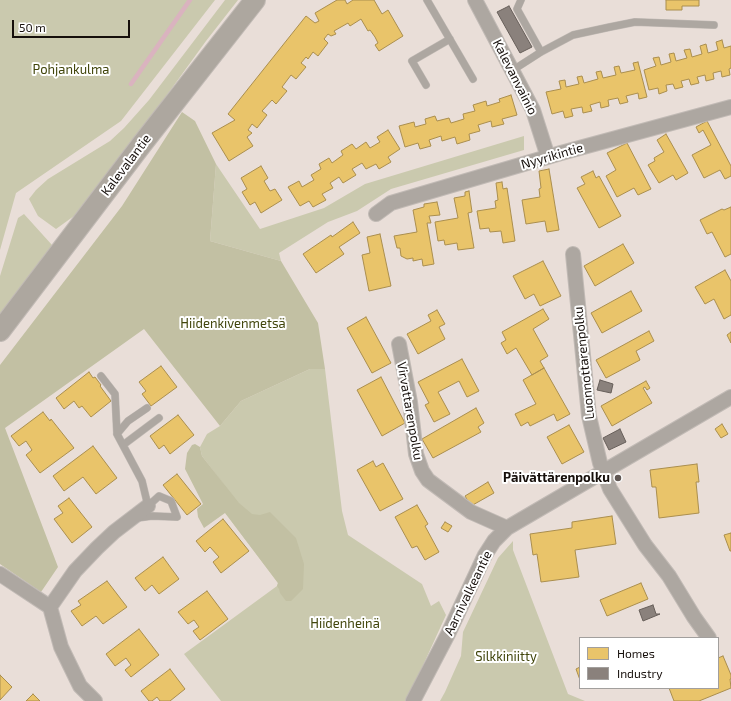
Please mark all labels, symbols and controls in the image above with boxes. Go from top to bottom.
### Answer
scale bar [14,12,132,38]
text: 50 m [19,20,46,34]
street label: Kalevanvainio [489,37,541,117]
park label: Pohjankulma [33,62,109,78]
street label: Kalevalantie [98,131,154,199]
street label: Nyyrikintie [519,140,585,172]
street label: Luonnottarenpolku [570,306,598,420]
park label: Hiidenkivenmetsä [180,316,286,332]
street label: Virvattarenpolku [394,361,426,461]
place label: Päivättärenpolku [503,470,610,486]
marker: Päivättärenpolku [613,473,623,483]
street label: Aarnivalkeantie [441,548,495,638]
park label: Hiidenheinä [310,616,380,632]
legend [579,637,719,689]
text: Homes [617,646,655,660]
park label: Silkkiniitty [475,649,537,665]
text: Industry [617,666,663,680]

